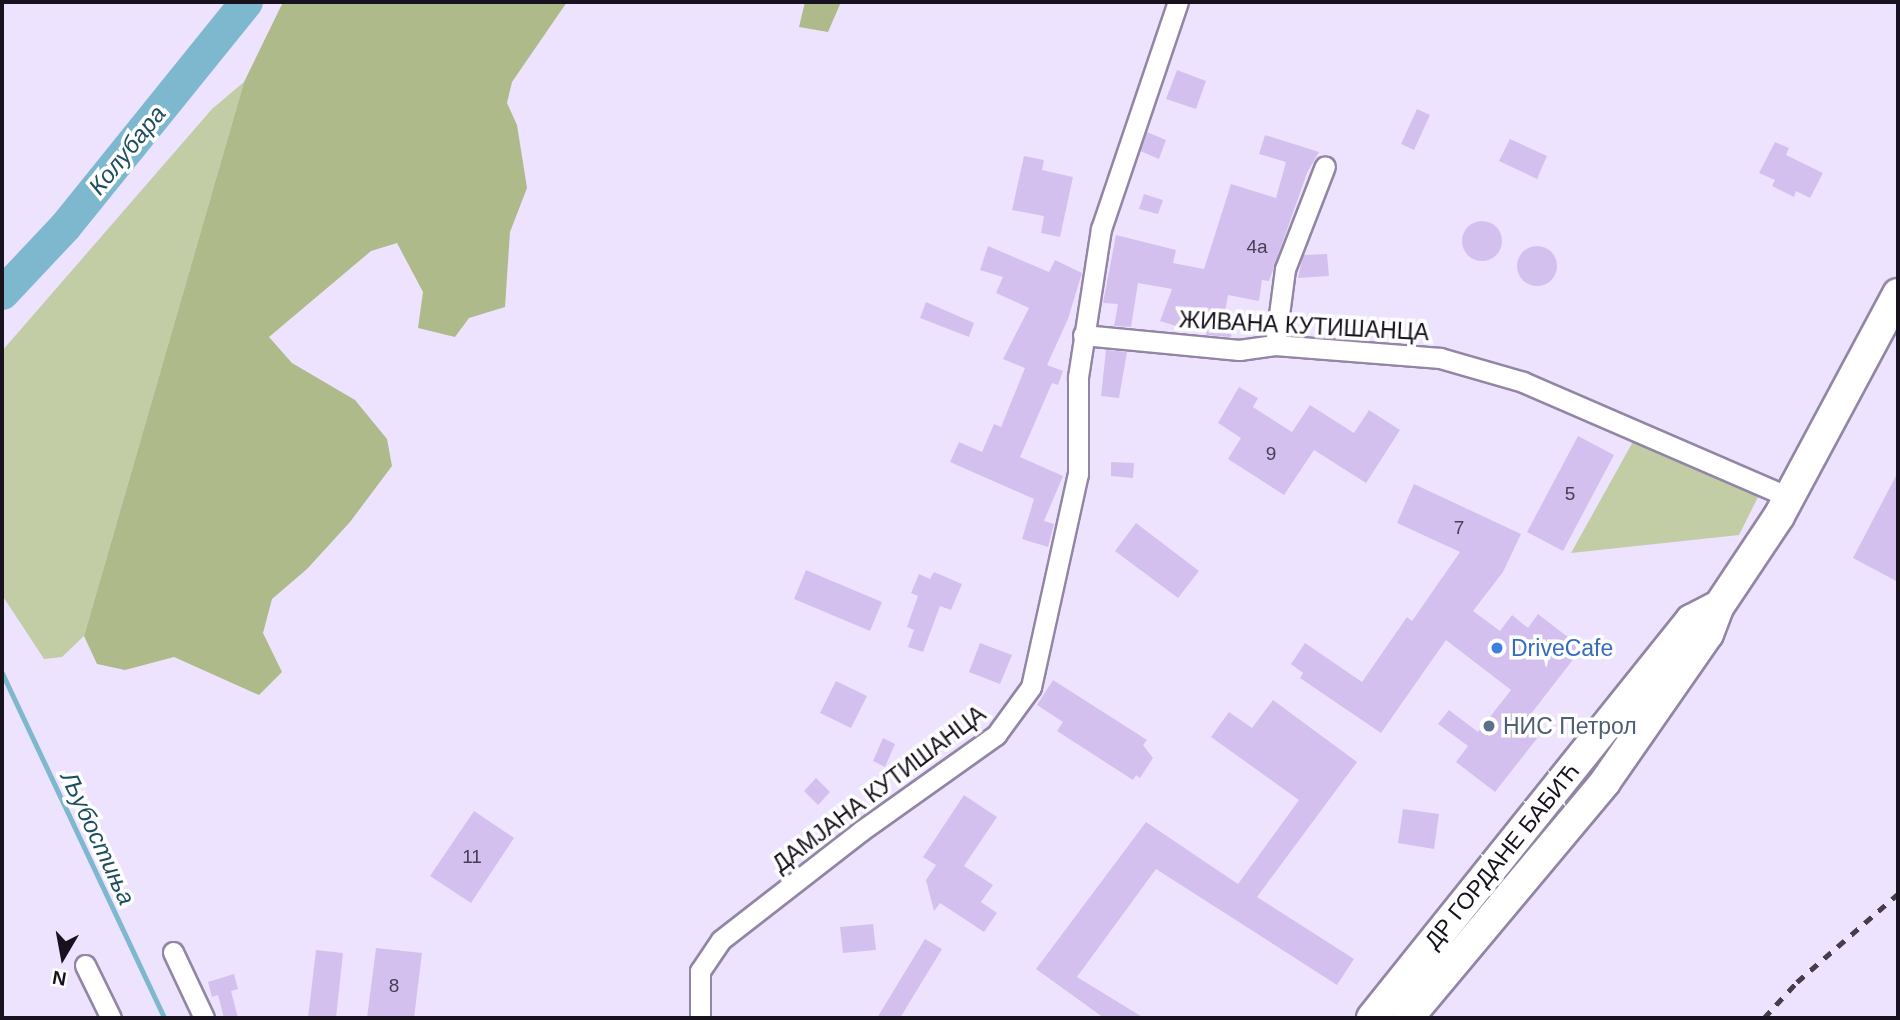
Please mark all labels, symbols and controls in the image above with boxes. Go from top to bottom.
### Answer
water label: Колубара [82,100,172,200]
house number: 4a [1246,236,1268,258]
street label: ЖИВАНА КУТИШАНЦА [1178,306,1430,346]
house number: 9 [1266,443,1276,465]
house number: 5 [1565,483,1575,505]
house number: 7 [1454,517,1464,539]
place label: DriveCafe [1511,634,1613,662]
marker: DriveCafe [1489,640,1505,656]
street label: ДАМЈАНА КУТИШАНЦА [767,700,991,878]
place label: НИС Петрол [1503,712,1637,740]
marker: НИС Петрол [1481,718,1497,734]
street label: ДР ГОРДАНЕ БАБИЋ [1419,758,1585,954]
water label: Љубостиња [55,767,141,909]
house number: 11 [462,846,482,868]
north arrow [28,922,98,992]
text: N [51,967,68,990]
house number: 8 [389,975,399,997]

